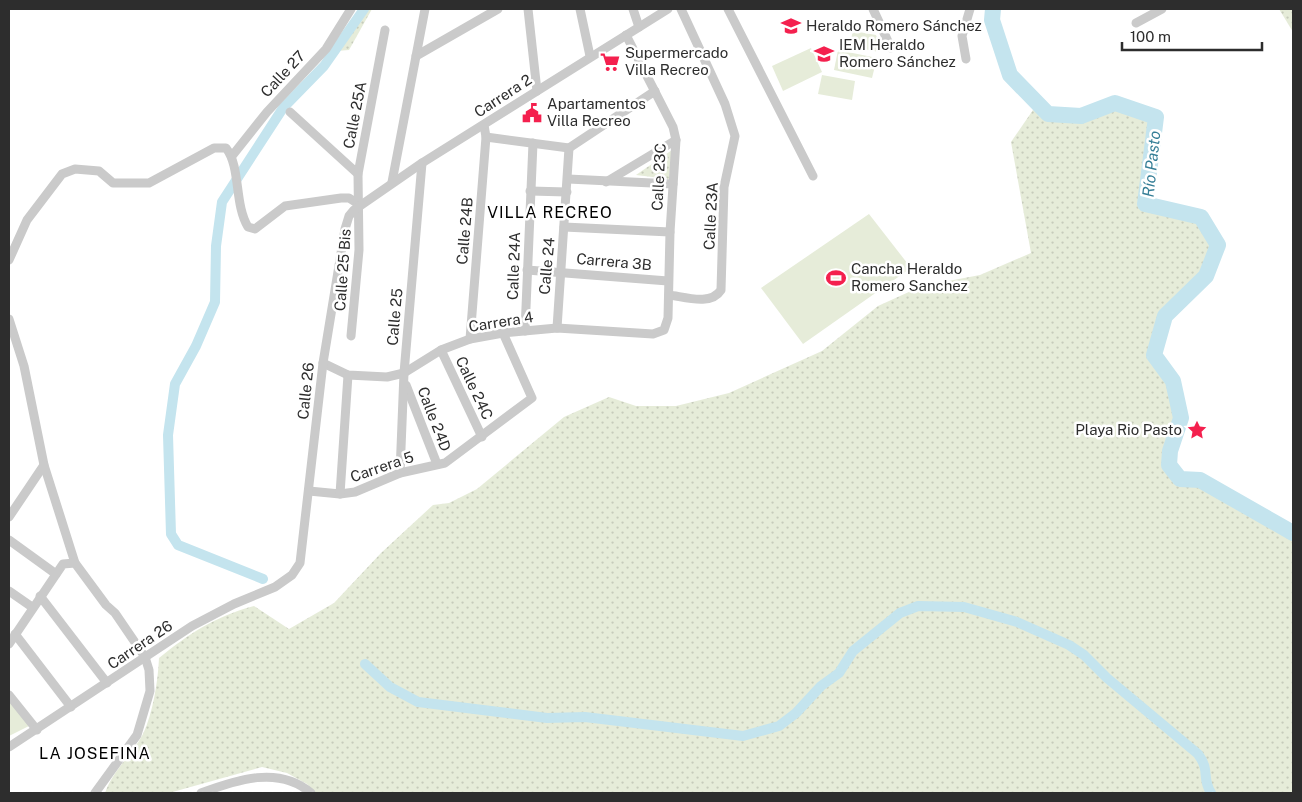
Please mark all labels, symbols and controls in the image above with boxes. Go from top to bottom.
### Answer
school or university icon: Heraldo Romero Sánchez [780,15,802,37]
place label: Heraldo Romero Sánchez [806,17,982,34]
scale bar [1122,20,1262,52]
text: 100 m [1130,28,1171,45]
place label: IEM Heraldo Romero Sánchez [839,36,956,70]
school or university icon: IEM Heraldo Romero Sánchez [813,43,835,65]
place label: Supermercado Villa Recreo [625,44,728,78]
street label: Calle 27 [257,47,308,100]
supermarket icon: Supermercado Villa Recreo [599,51,621,73]
street label: Carrera 2 [471,71,535,120]
street label: Calle 25A [340,79,369,150]
place label: Apartamentos Villa Recreo [547,95,646,129]
public building icon: Apartamentos Villa Recreo [521,102,543,124]
water label: Río Pasto [1139,130,1164,198]
street label: Calle 23C [648,143,669,211]
street label: Calle 23A [700,181,721,250]
street label: Calle 24B [453,197,476,265]
district label: VILLA RECREO [487,203,613,222]
street label: Calle 25 Bis [331,228,354,312]
street label: Calle 24A [504,231,523,300]
street label: Calle 24 [536,237,557,295]
street label: Carrera 3B [576,250,652,273]
place label: Cancha Heraldo Romero Sanchez [851,260,968,294]
sports icon: Cancha Heraldo Romero Sanchez [825,267,847,289]
street label: Calle 25 [384,288,405,346]
street label: Carrera 4 [467,308,535,335]
street label: Calle 24C [452,353,496,422]
street label: Calle 26 [294,362,317,420]
street label: Calle 24D [414,384,455,454]
place icon: Playa Rio Pasto [1186,419,1208,441]
place label: Playa Rio Pasto [1075,421,1182,438]
street label: Carrera 5 [348,448,416,485]
street label: Carrera 26 [104,617,175,672]
district label: LA JOSEFINA [39,744,151,763]

